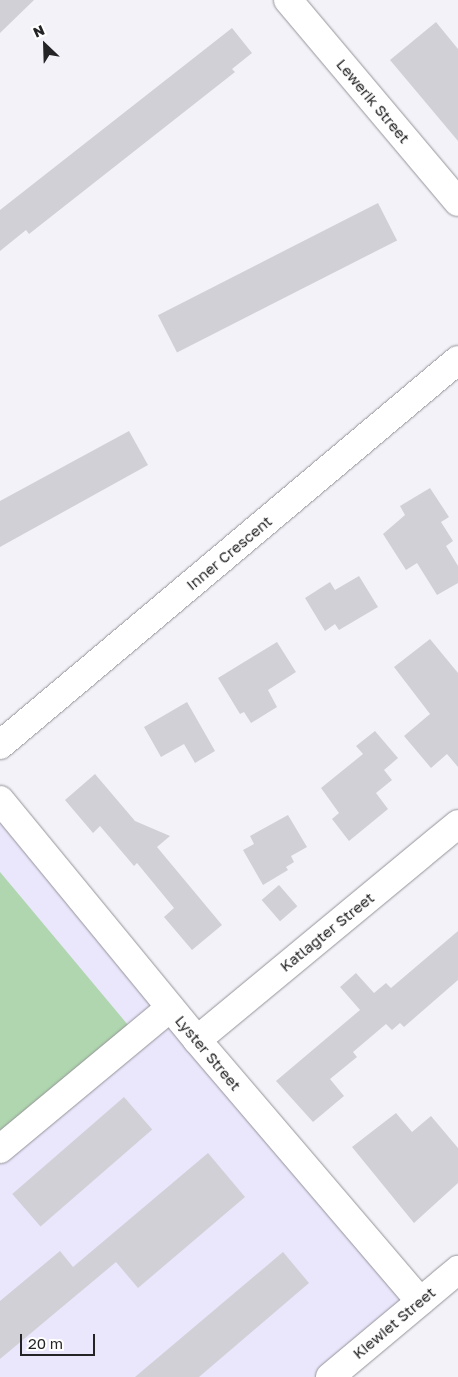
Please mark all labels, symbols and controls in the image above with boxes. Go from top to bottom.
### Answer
north arrow [20,20,70,70]
text: N [30,21,47,41]
street label: Lewerik Street [333,55,413,147]
street label: Inner Crescent [183,512,275,594]
street label: Katlagter Street [276,889,378,975]
street label: Lyster Street [171,1012,245,1094]
street label: Kiewiet Street [349,1283,439,1363]
scale bar [22,1324,98,1356]
text: 20 m [28,1334,63,1352]

